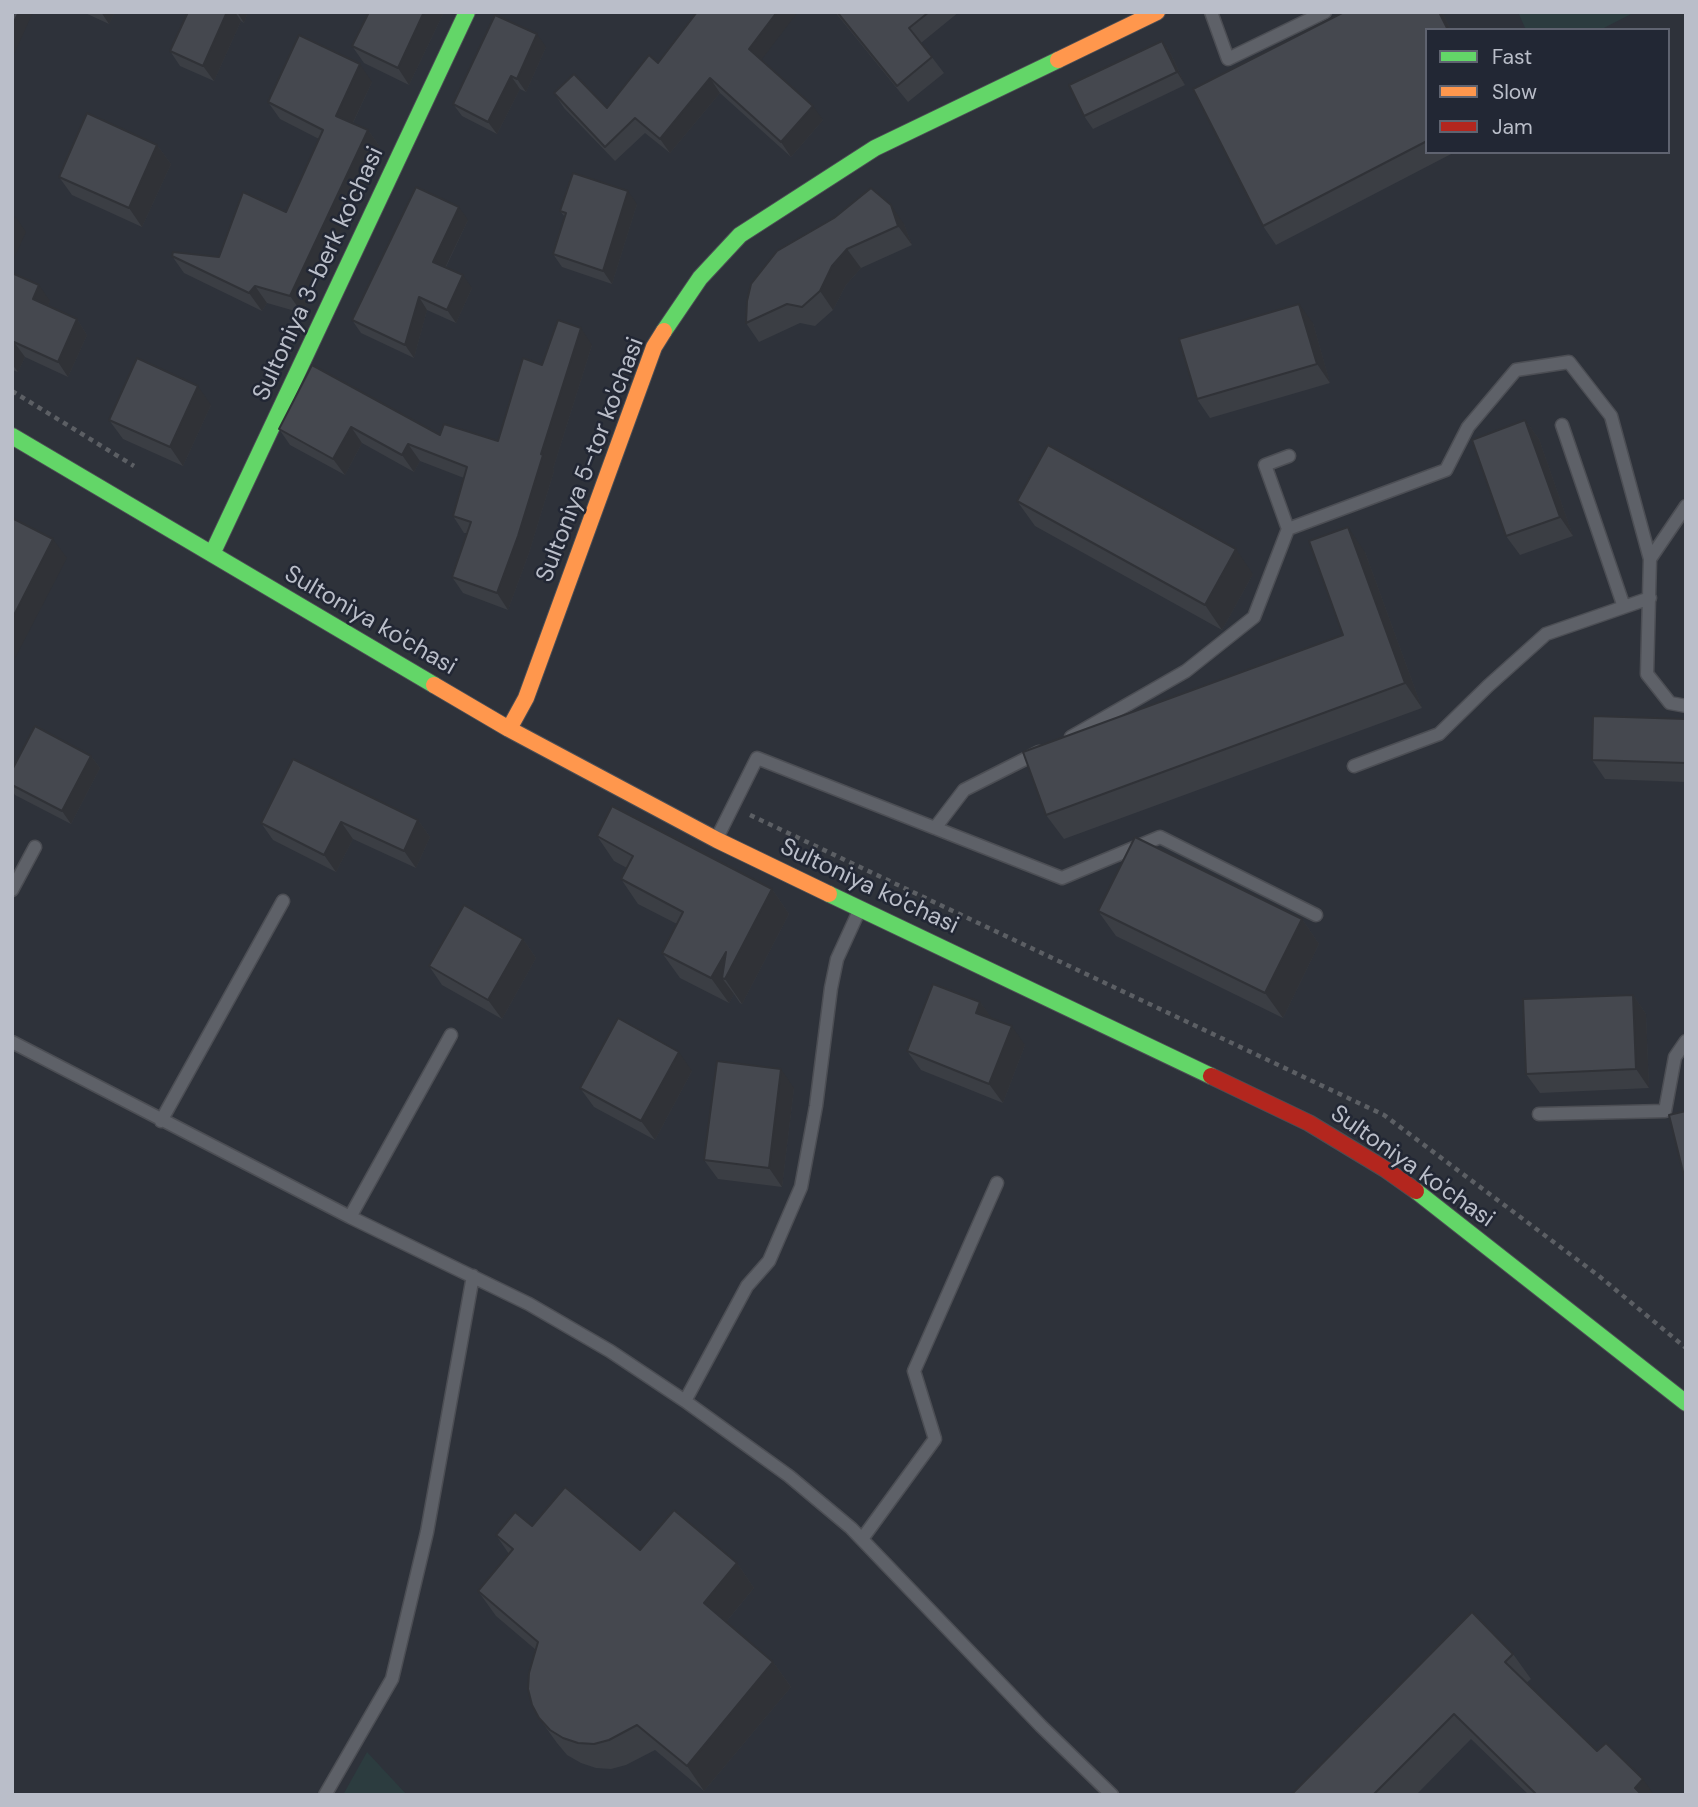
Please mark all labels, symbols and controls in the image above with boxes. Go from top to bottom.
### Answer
legend [1425,28,1670,154]
text: Fast [1492,43,1532,71]
text: Slow [1492,78,1537,106]
text: Jam [1492,113,1533,141]
street label: Sultoniya 3-berk ko'chasi [247,143,391,405]
street label: Sultoniya 5-tor ko'chasi [531,334,651,586]
street label: Sultoniya ko'chasi [279,560,461,682]
street label: Sultoniya ko'chasi [775,833,963,941]
street label: Sultoniya ko'chasi [1324,1100,1500,1234]

